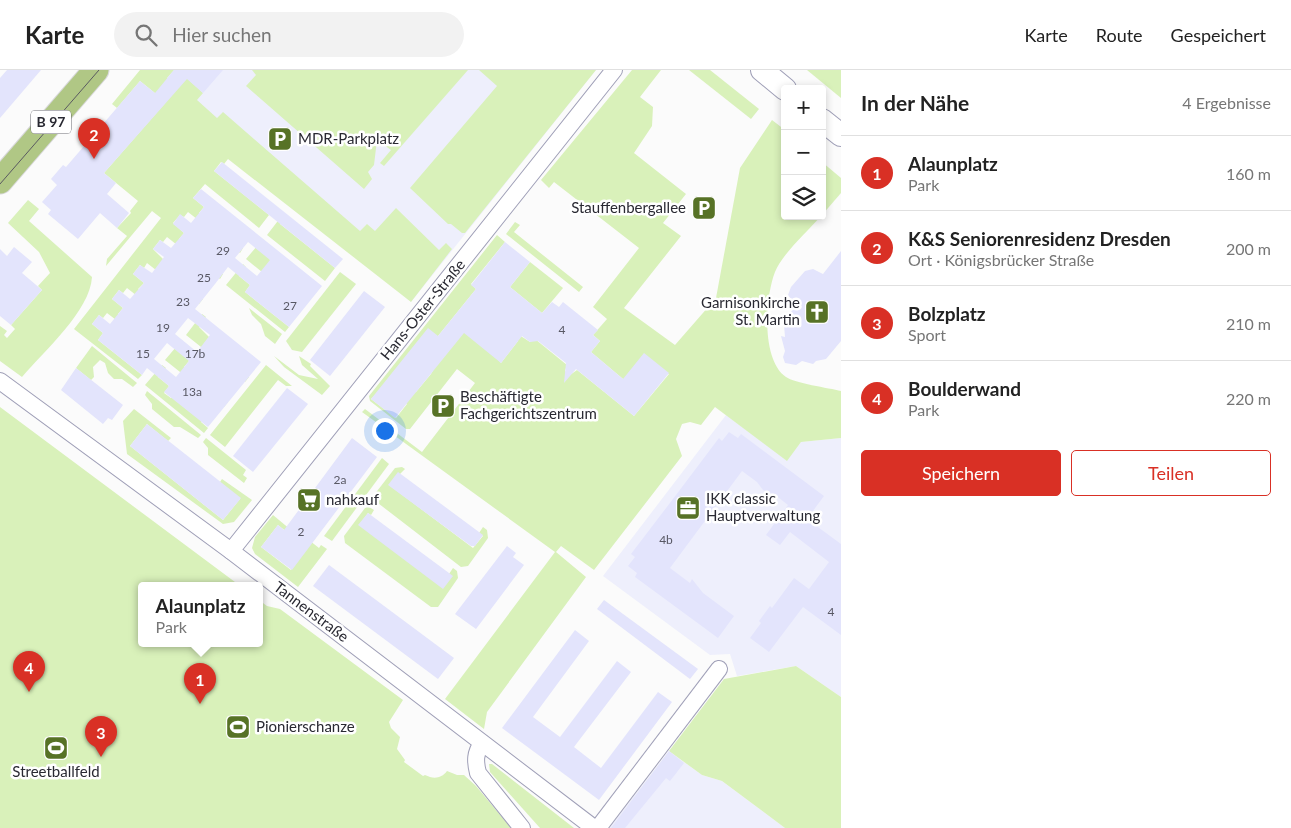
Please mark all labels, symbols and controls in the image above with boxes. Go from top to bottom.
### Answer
search box [114,12,464,57]
text: Karte [25,20,84,49]
icon: search [132,21,160,49]
text: Hier suchen [172,23,272,46]
text: Karte [1024,24,1068,46]
text: Route [1096,24,1143,46]
text: Gespeichert [1171,24,1266,46]
map controls [781,85,826,220]
button: + [781,85,826,130]
text: In der Nähe [861,90,969,115]
text: 4 Ergebnisse [1182,93,1271,112]
road number: B 97 [31,111,71,134]
pin: 2 [78,118,110,159]
parking icon: MDR-Parkplatz [267,126,293,152]
place label: MDR-Parkplatz [298,129,399,147]
button: − [781,130,826,175]
text: Alaunplatz [908,152,998,175]
text: 1 [872,164,882,183]
text: 160 m [1226,164,1271,183]
button: layers [781,175,826,220]
text: Park [908,175,939,194]
parking icon: Stauffenbergallee [691,195,717,221]
place label: Stauffenbergallee [571,198,686,216]
text: K&S Seniorenresidenz Dresden [908,227,1171,250]
text: 2 [872,239,882,258]
text: 200 m [1226,239,1271,258]
house number: 29 [216,243,230,258]
text: Ort · Königsbrücker Straße [908,250,1094,269]
street label: Hans-Oster-Straße [376,255,468,363]
house number: 25 [197,270,211,285]
place label: Garnisonkirche St. Martin [701,293,800,328]
house number: 23 [176,294,190,309]
house number: 27 [283,298,297,313]
church icon: Garnisonkirche St. Martin [804,299,830,325]
text: Bolzplatz [908,302,986,325]
text: 3 [872,314,882,333]
text: 210 m [1226,314,1271,333]
house number: 19 [156,320,170,335]
house number: 4 [559,322,566,337]
text: Sport [908,325,946,344]
house number: 15 [136,346,150,361]
house number: 17b [185,346,206,361]
text: Boulderwand [908,377,1021,400]
house number: 13a [182,384,202,399]
place label: Beschäftigte Fachgerichtszentrum [460,387,597,422]
text: 4 [872,389,882,408]
text: 220 m [1226,389,1271,408]
parking icon: Beschäftigte Fachgerichtszentrum [430,393,456,419]
text: Park [908,400,939,419]
your location [372,418,398,444]
button: Speichern [861,450,1061,496]
button: Teilen [1071,450,1271,496]
house number: 2a [334,472,346,487]
supermarket icon: nahkauf [296,487,322,513]
place label: IKK classic Hauptverwaltung [706,489,820,524]
place label: nahkauf [326,490,380,508]
office icon: IKK classic Hauptverwaltung [675,495,701,521]
house number: 2 [298,524,305,539]
house number: 4b [659,532,673,547]
street label: Tannenstraße [271,577,353,645]
popup [138,582,263,647]
text: Alaunplatz [156,594,245,617]
house number: 4 [828,604,835,619]
text: Park [156,617,187,636]
pin: 4 [13,651,45,692]
pin: 1 [184,663,216,704]
sports icon: Pionierschanze [225,714,251,740]
pin: 3 [85,716,117,757]
place label: Pionierschanze [256,717,355,735]
sports icon: Streetballfeld [43,735,69,761]
place label: Streetballfeld [12,762,100,780]

